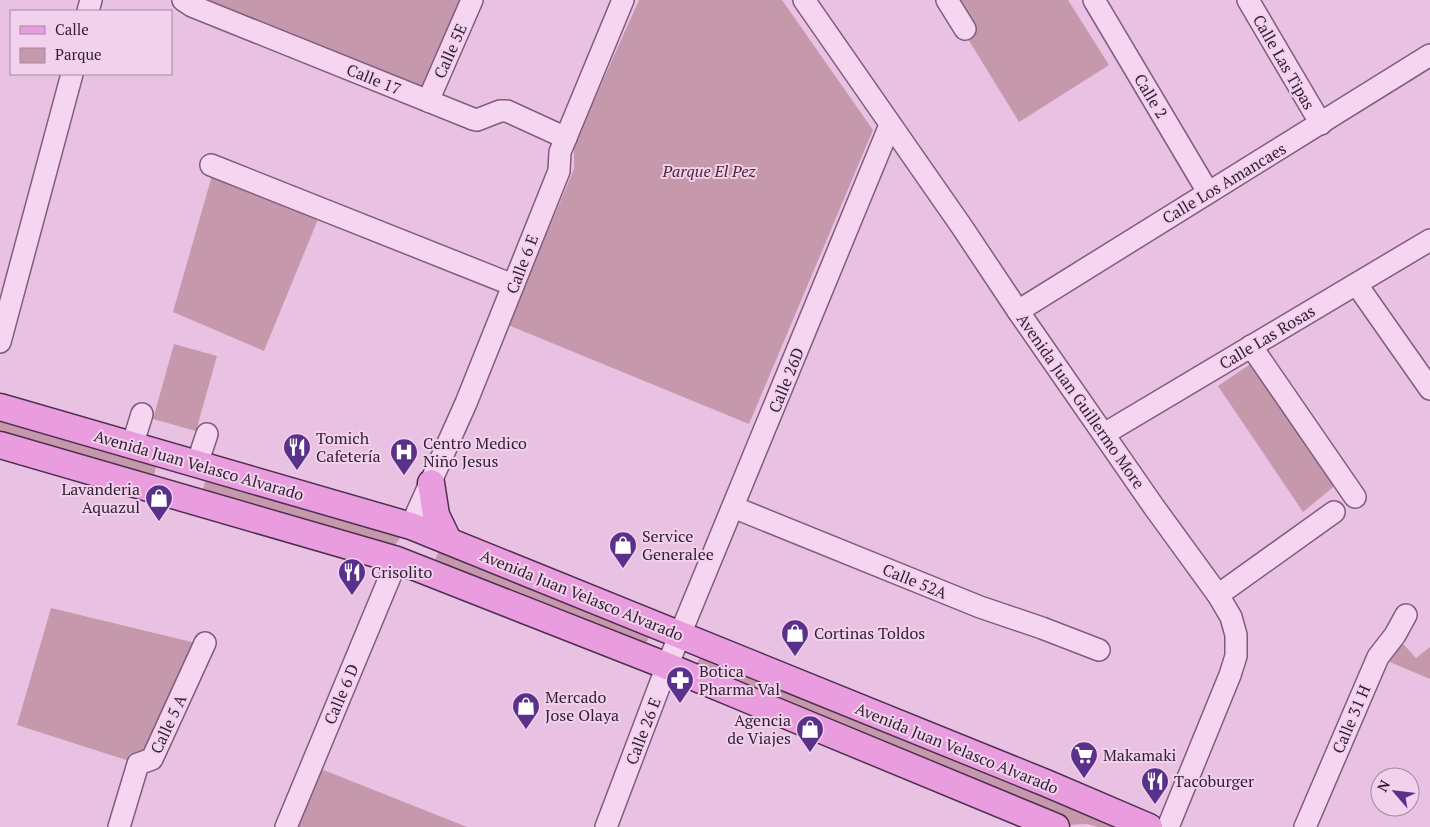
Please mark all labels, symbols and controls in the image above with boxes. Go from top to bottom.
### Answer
legend [10,10,172,75]
street label: Calle Las Tipas [1248,10,1320,114]
text: Calle [55,19,89,39]
street label: Calle 5E [428,20,472,82]
text: Parque [55,44,102,64]
street label: Calle 17 [343,58,405,100]
street label: Calle 2 [1129,70,1173,122]
street label: Calle Los Amancaes [1158,137,1290,229]
park label: Parque El Pez [662,160,756,182]
street label: Calle 6 E [501,231,543,297]
street label: Calle Las Rosas [1215,300,1319,374]
street label: Avenida Juan Guillermo More [1012,309,1150,493]
street label: Calle 26D [763,344,809,416]
street label: Avenida Juan Velasco Alvarado [92,424,307,506]
place label: Tomich Cafetería [316,427,381,467]
restaurant icon: Tomich Cafetería [282,432,312,471]
place label: Centro Medico Niño Jesus [423,432,527,472]
hospital icon: Centro Medico Niño Jesus [389,437,419,476]
place label: Lavanderia Aquazul [61,478,140,518]
shop icon: Lavanderia Aquazul [144,483,174,522]
place label: Service Generalee [642,525,714,565]
shop icon: Service Generalee [608,530,638,569]
street label: Avenida Juan Velasco Alvarado [477,544,687,646]
restaurant icon: Crisolito [337,557,367,596]
street label: Calle 52A [879,558,951,604]
place label: Crisolito [371,561,433,583]
shop icon: Cortinas Toldos [780,618,810,657]
place label: Cortinas Toldos [814,622,925,644]
street label: Calle 6 D [318,660,364,728]
place label: Botica Pharma Val [699,660,780,700]
pharmacy icon: Botica Pharma Val [665,665,695,704]
street label: Calle 31 H [1327,681,1375,757]
place label: Mercado Jose Olaya [545,686,619,726]
street label: Calle 5 A [145,691,191,757]
shop icon: Mercado Jose Olaya [511,691,541,730]
street label: Calle 26 E [620,694,666,768]
street label: Avenida Juan Velasco Alvarado [852,697,1062,799]
place label: Agencia de Viajes [727,709,791,749]
shop icon: Agencia de Viajes [795,714,825,753]
supermarket icon: Makamaki [1069,740,1099,779]
place label: Makamaki [1103,744,1176,766]
restaurant icon: Tacoburger [1140,766,1170,805]
north arrow [1370,767,1420,817]
place label: Tacoburger [1174,770,1255,792]
text: N [1372,776,1394,795]

